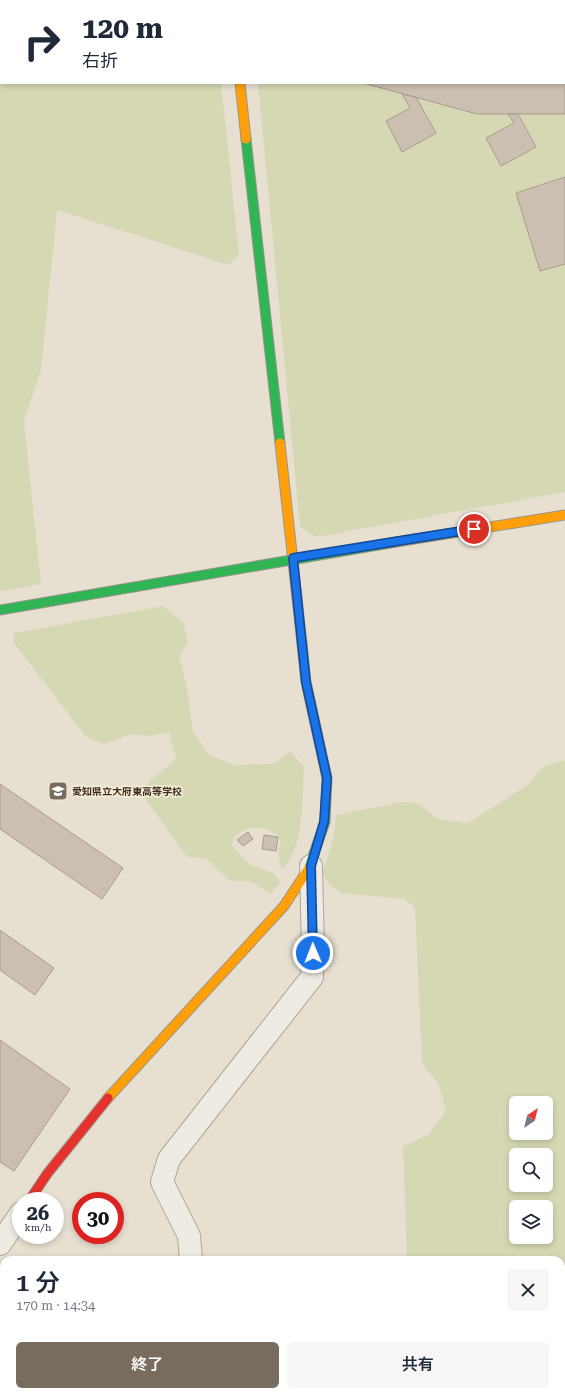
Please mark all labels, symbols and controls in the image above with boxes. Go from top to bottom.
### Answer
text: 120 m [82,12,163,45]
icon: right [16,16,68,68]
text: 右折 [82,50,118,71]
pin [457,512,491,546]
icon: arrive [463,518,485,540]
school or university icon: 愛知県立大府東高等学校 [47,780,69,802]
place label: 愛知県立大府東高等学校 [72,786,182,797]
position arrow [292,932,334,974]
north arrow [509,1096,553,1140]
map controls [509,1096,553,1244]
button: search [509,1148,553,1192]
speed limit sign: 30 [72,1192,124,1244]
button: layers [509,1200,553,1244]
text: 26 [27,1201,49,1225]
text: km/h [25,1222,51,1233]
text: 1 分 [16,1269,60,1297]
button: close [507,1269,549,1311]
text: 170 m · 14:34 [16,1298,95,1313]
button: 終了 [16,1342,279,1388]
button: 共有 [287,1342,549,1388]

